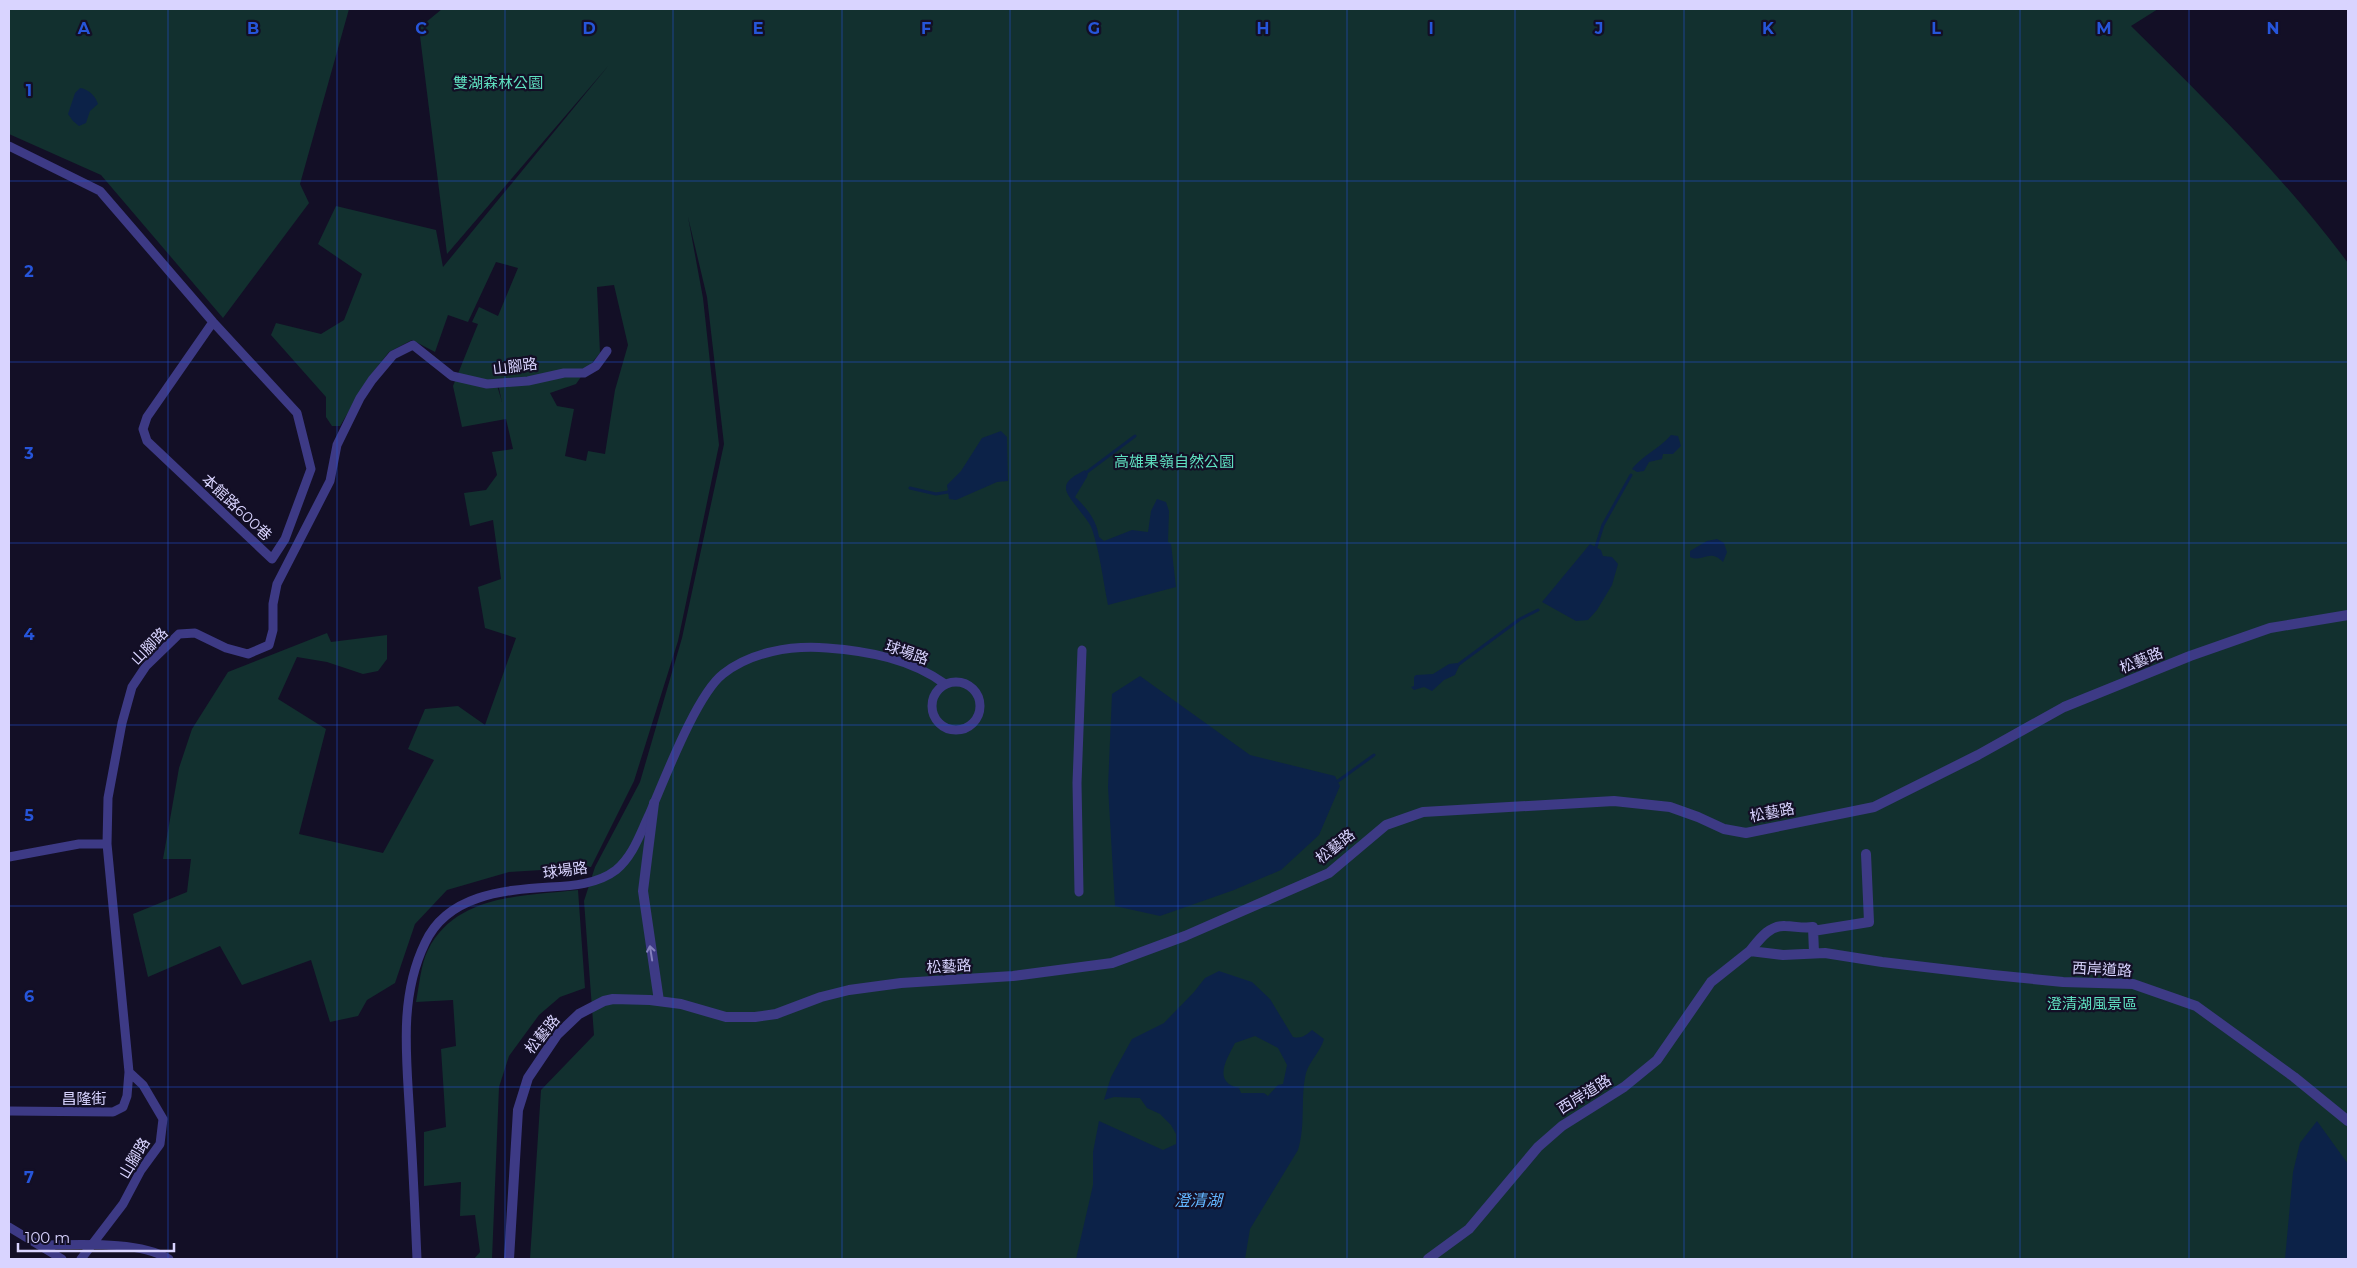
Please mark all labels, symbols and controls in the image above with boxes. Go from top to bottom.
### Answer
text: A [77,19,91,38]
text: B [247,19,259,38]
text: C [415,19,427,38]
text: D [582,19,596,38]
text: E [753,19,763,38]
text: F [921,19,931,38]
text: G [1088,19,1100,38]
text: H [1257,19,1269,38]
text: I [1428,19,1434,38]
text: J [1594,19,1603,38]
text: K [1762,19,1775,38]
text: L [1931,19,1941,38]
text: M [2096,19,2112,38]
text: N [2267,19,2279,38]
park label: 雙湖森林公園 [453,73,543,92]
text: 1 [26,81,32,100]
text: 2 [24,262,34,281]
street label: 山腳路 [492,354,538,378]
text: 3 [23,444,34,463]
park label: 高雄果嶺自然公園 [1114,452,1234,471]
street label: 本館路600巷 [198,470,276,544]
street label: 山腳路 [127,623,171,669]
text: 4 [23,625,35,644]
street label: 球場路 [883,636,931,668]
street label: 松藝路 [2117,643,2165,677]
street label: 松藝路 [1748,798,1796,826]
text: 5 [24,806,34,825]
street label: 松藝路 [1311,825,1359,867]
street label: 球場路 [541,857,589,883]
one-way arrow [645,945,655,961]
street label: 松藝路 [926,955,972,977]
street label: 西岸道路 [2072,958,2132,980]
text: 6 [24,987,34,1006]
park label: 澄清湖風景區 [2047,994,2137,1013]
street label: 松藝路 [520,1011,564,1057]
street label: 西岸道路 [1554,1070,1614,1118]
street label: 昌隆街 [61,1089,107,1108]
street label: 山腳路 [114,1134,154,1182]
text: 7 [24,1168,34,1187]
water label: 澄清湖 [1174,1191,1225,1210]
scale bar [18,1220,174,1252]
text: 100 m [25,1228,70,1247]

